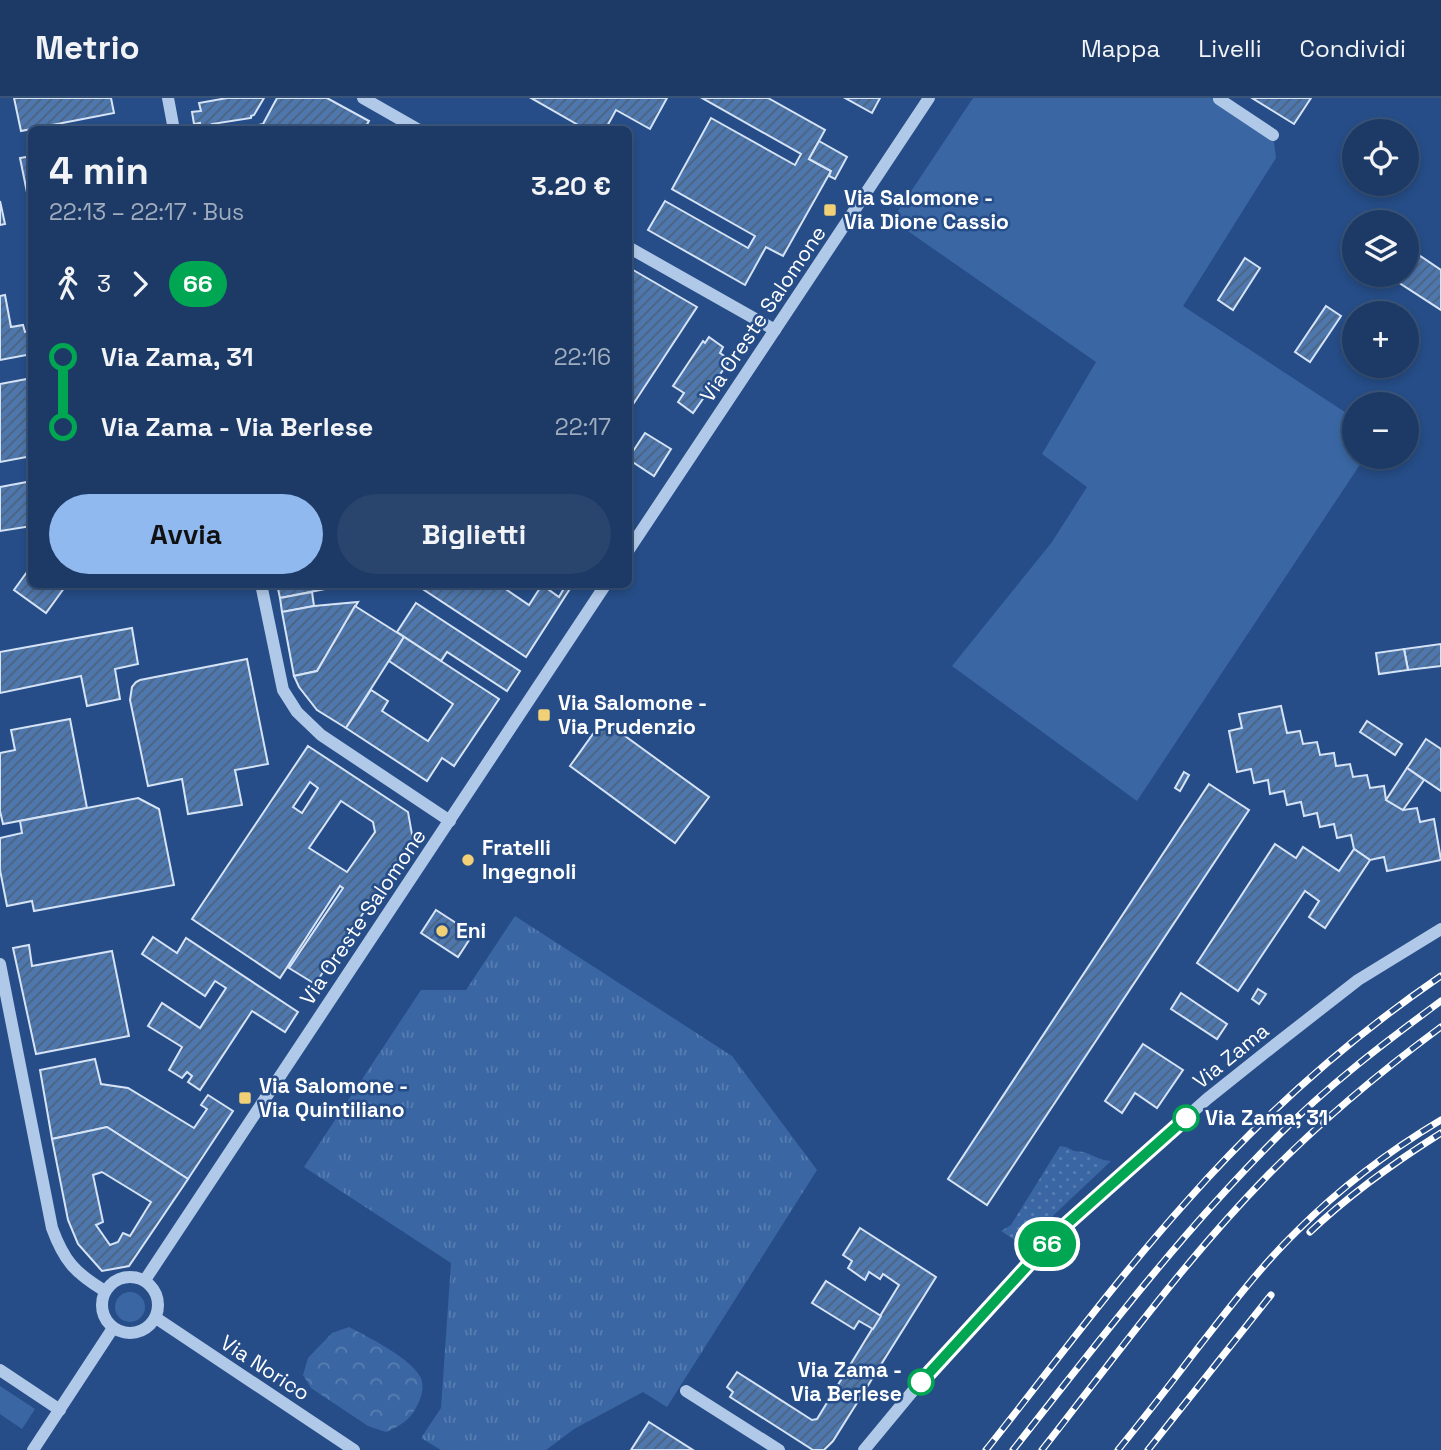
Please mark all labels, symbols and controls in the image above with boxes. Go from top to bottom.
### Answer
text: Metrio [35,27,140,69]
text: Mappa [1081,33,1160,64]
text: Livelli [1198,33,1262,64]
text: Condividi [1300,33,1406,64]
map controls [1342,119,1419,469]
button: locate [1342,119,1419,196]
text: 4 min [49,147,149,195]
text: 3.20 € [531,169,611,203]
place label: Via Salomone - Via Dione Cassio [844,184,1009,235]
text: 22:13 – 22:17 · Bus [49,197,244,227]
marker: Via Salomone - Via Dione Cassio [822,202,838,218]
button: layers [1342,210,1419,287]
street label: Via Oreste Salomone [694,220,832,407]
icon: walk [49,265,87,303]
icon: forward [121,265,159,303]
text: 66 [183,268,213,299]
text: 3 [97,269,111,299]
button: + [1342,301,1419,378]
text: Via Zama, 31 [101,340,253,374]
text: 22:16 [554,342,611,372]
button: − [1342,392,1419,469]
text: Via Zama - Via Berlese [101,410,373,444]
text: 22:17 [555,412,611,442]
button: Avvia [49,494,323,574]
button: Biglietti [337,494,611,574]
place label: Via Salomone - Via Prudenzio [558,689,707,740]
marker: Via Salomone - Via Prudenzio [536,707,552,723]
street label: Via Oreste Salomone [294,823,432,1010]
place label: Fratelli Ingegnoli [482,834,576,885]
marker: Fratelli Ingegnoli [460,852,476,868]
place label: Eni [456,917,486,944]
marker: Eni [434,923,450,939]
street label: Via Zama [1187,1017,1274,1094]
place label: Via Salomone - Via Quintiliano [259,1072,408,1123]
marker: Via Salomone - Via Quintiliano [237,1090,253,1106]
place label: Via Zama, 31 [1205,1104,1328,1131]
marker: Via Zama, 31 [1173,1105,1199,1131]
line badge: 66 [1016,1221,1078,1267]
text: 66 [1032,1228,1062,1259]
street label: Via Norico [216,1329,315,1406]
place label: Via Zama - Via Berlese [791,1356,902,1407]
marker: Via Zama - Via Berlese [908,1369,934,1395]

